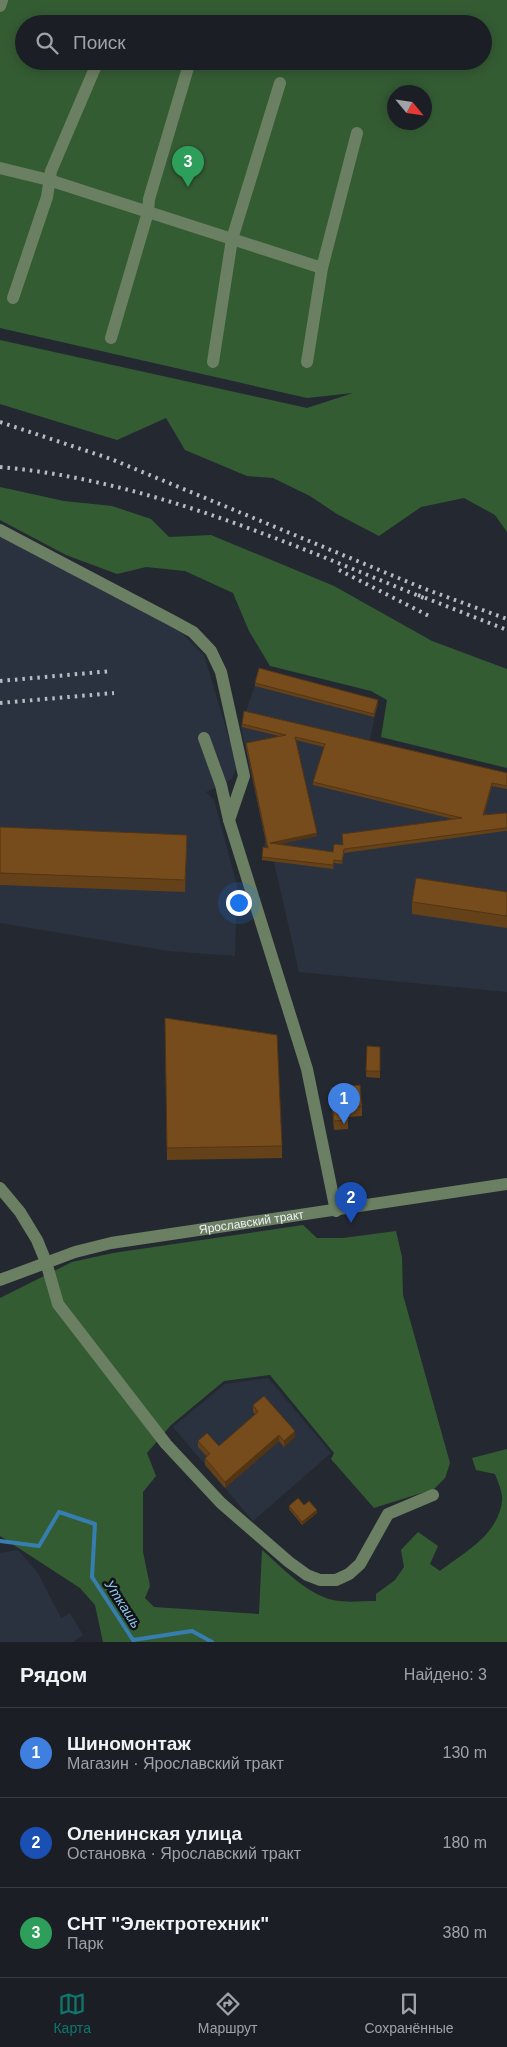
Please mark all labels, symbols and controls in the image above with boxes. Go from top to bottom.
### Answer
search box [15,15,492,70]
icon: search [33,29,61,57]
text: Поиск [73,32,126,53]
north arrow [387,85,432,130]
pin: 3 [172,146,204,187]
your location [226,890,252,916]
pin: 1 [328,1083,360,1124]
pin: 2 [335,1182,367,1223]
street label: Ярославский тракт [198,1207,305,1237]
water label: Уткашь [101,1576,144,1631]
text: Рядом [20,1663,87,1686]
text: Найдено: 3 [404,1666,487,1683]
text: Шиномонтаж [67,1733,191,1754]
text: 1 [32,1744,40,1761]
text: 130 m [443,1744,487,1761]
text: Магазин · Ярославский тракт [67,1755,284,1772]
text: Оленинская улица [67,1823,242,1844]
text: 2 [32,1834,40,1851]
text: 180 m [443,1834,487,1851]
text: Остановка · Ярославский тракт [67,1845,301,1862]
text: СНТ "Электротехник" [67,1913,269,1934]
text: 3 [32,1924,40,1941]
text: 380 m [443,1924,487,1941]
text: Парк [67,1935,103,1952]
tab: Карта [53,1990,91,2036]
tab: Маршрут [198,1990,258,2036]
tab: Сохранённые [364,1990,454,2036]

